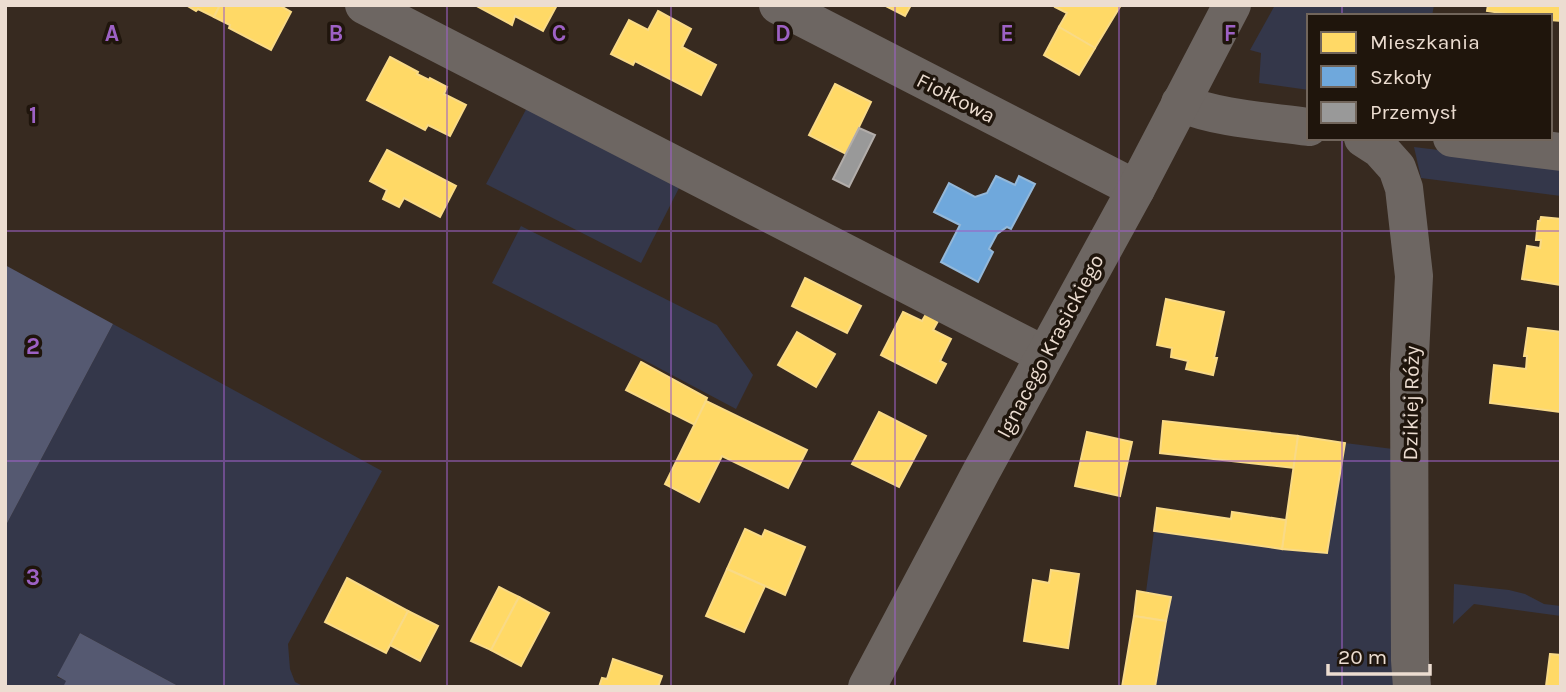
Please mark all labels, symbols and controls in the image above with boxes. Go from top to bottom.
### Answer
legend [1307,14,1552,140]
text: A [105,20,119,47]
text: B [329,20,343,47]
text: C [552,20,566,47]
text: D [775,20,791,47]
text: E [1000,20,1014,47]
text: F [1224,20,1236,47]
text: Mieszkania [1370,30,1480,54]
text: Szkoły [1370,65,1432,89]
street label: Fiołkowa [913,68,999,128]
text: Przemysł [1370,100,1456,124]
text: 1 [29,102,37,129]
street label: Ignacego Krasickiego [991,250,1109,442]
text: 2 [26,333,40,360]
street label: Dzikiej Róży [1398,345,1424,461]
text: 3 [26,564,40,591]
scale bar [1328,632,1430,676]
text: 20 m [1338,645,1387,669]

